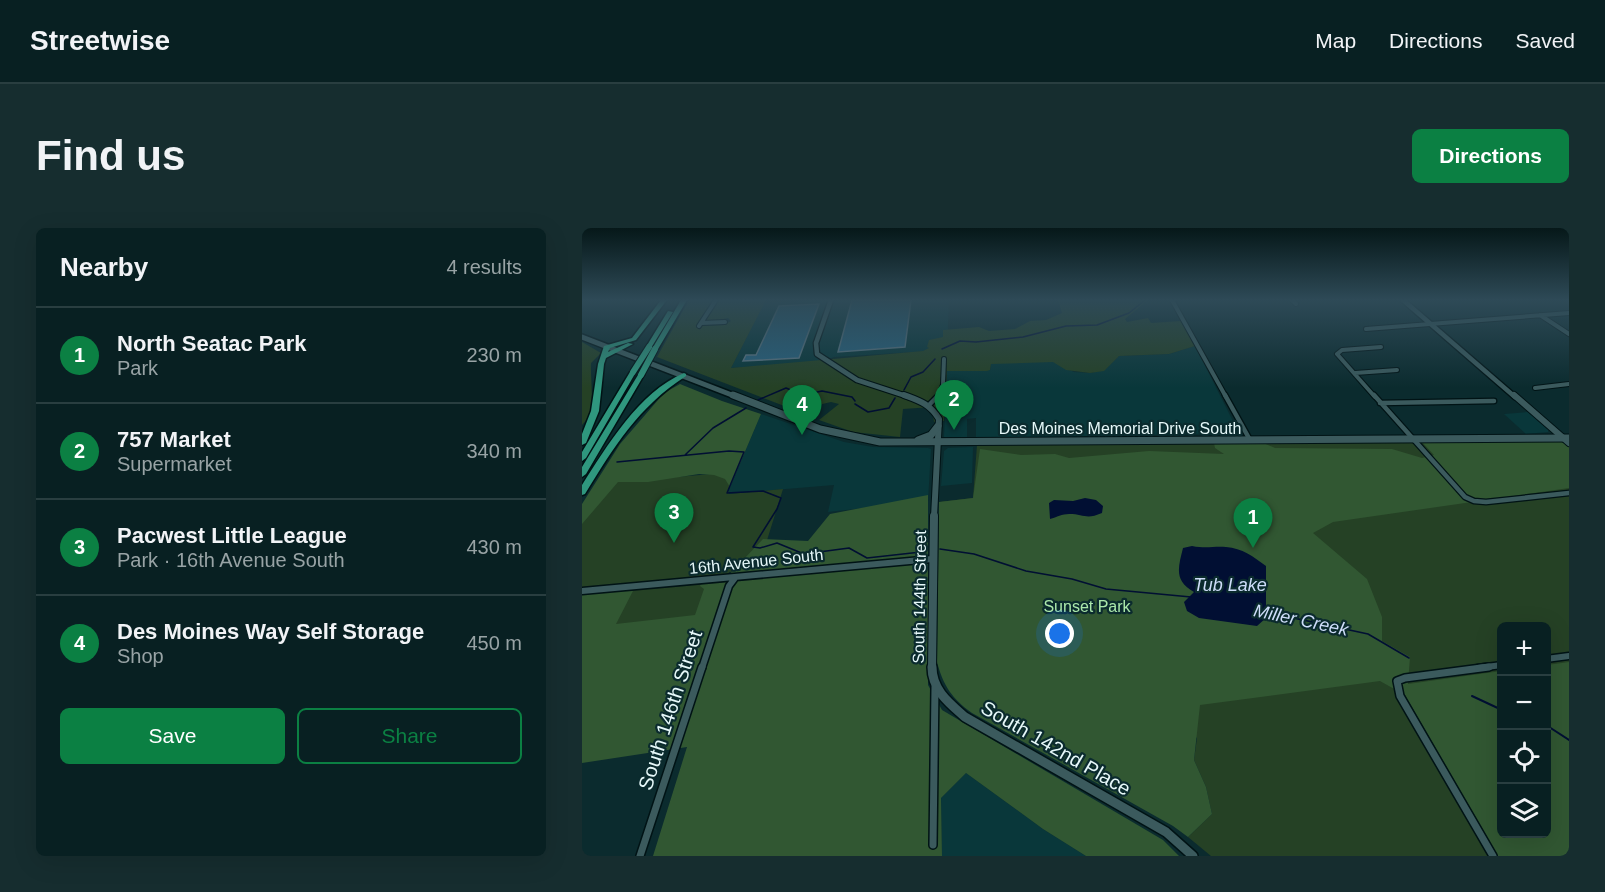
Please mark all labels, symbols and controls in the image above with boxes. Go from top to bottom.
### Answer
text: Streetwise [30,25,170,56]
text: Map [1315,29,1356,52]
text: Directions [1389,29,1482,52]
text: Saved [1515,29,1575,52]
button: Directions [1412,129,1569,183]
text: Find us [36,132,185,179]
text: Nearby [60,252,148,282]
text: 4 results [446,256,522,278]
text: North Seatac Park [117,331,307,356]
text: 1 [74,344,85,366]
text: 230 m [466,344,522,366]
text: Park [117,357,158,379]
pin: 2 [934,380,974,430]
pin: 4 [782,386,822,435]
street label: Des Moines Memorial Drive South [999,420,1241,437]
text: 757 Market [117,427,231,452]
text: 2 [74,440,85,462]
text: 340 m [466,440,522,462]
text: Supermarket [117,453,232,475]
pin: 3 [654,494,694,543]
pin: 1 [1234,498,1272,548]
text: Pacwest Little League [117,523,347,548]
street label: South 144th Street [910,530,929,664]
text: 3 [74,536,85,558]
text: 430 m [466,536,522,558]
street label: 16th Avenue South [688,546,824,577]
text: Park · 16th Avenue South [117,549,345,571]
water label: Tub Lake [1193,575,1267,595]
park label: Sunset Park [1043,598,1132,615]
water label: Miller Creek [1252,600,1351,640]
text: Des Moines Way Self Storage [117,619,424,644]
your location [1045,619,1074,648]
map controls [1497,622,1551,838]
button: + [1497,622,1551,676]
street label: South 146th Street [634,627,706,793]
text: 4 [74,632,85,654]
text: 450 m [466,632,522,654]
text: Shop [117,645,164,667]
button: − [1497,676,1551,730]
street label: South 142nd Place [977,696,1135,800]
button: Save [60,708,285,764]
button: Share [297,708,522,764]
button: locate [1497,730,1551,784]
button: layers [1497,784,1551,838]

